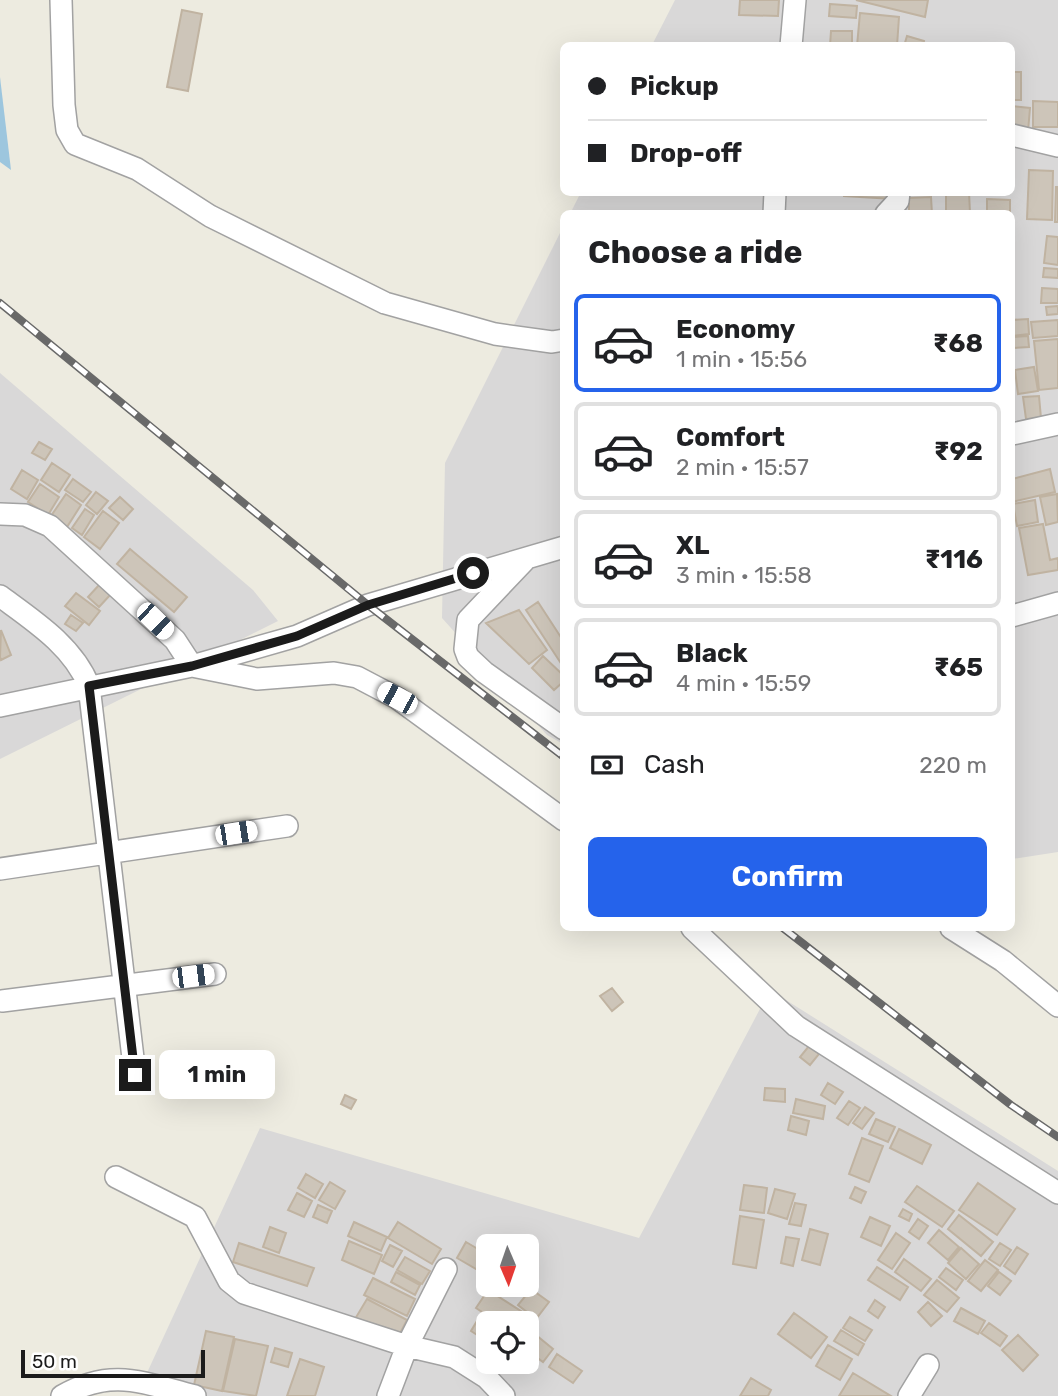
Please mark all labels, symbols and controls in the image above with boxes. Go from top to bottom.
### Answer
text: Pickup [630,71,719,102]
text: Drop-off [630,138,742,169]
text: Choose a ride [588,233,802,271]
icon: car [592,312,655,375]
text: Economy [676,314,795,345]
text: ₹68 [933,328,983,359]
text: 1 min · 15:56 [676,345,807,373]
icon: car [592,420,655,483]
text: Comfort [676,422,785,453]
text: ₹92 [934,436,983,467]
text: 2 min · 15:57 [676,453,809,481]
icon: car [592,528,655,591]
text: XL [676,530,709,561]
text: ₹116 [925,544,983,575]
route start [457,557,489,589]
text: 3 min · 15:58 [676,561,812,589]
car [133,599,178,643]
icon: car [592,636,655,699]
text: Black [676,638,748,669]
text: ₹65 [934,652,983,683]
text: 4 min · 15:59 [676,669,811,697]
car [374,679,421,717]
icon: cash [588,746,626,784]
text: Cash [644,749,705,780]
text: 220 m [919,751,987,779]
car [214,819,259,847]
button: Confirm [588,837,987,917]
car [171,963,216,989]
callout: 1 min [160,1050,275,1100]
route end [119,1059,151,1091]
text: 1 min [188,1060,246,1088]
north arrow [476,1234,539,1297]
map controls [476,1234,539,1374]
button: locate [476,1311,539,1374]
scale bar [21,1347,205,1379]
text: 50 m [32,1350,77,1373]

